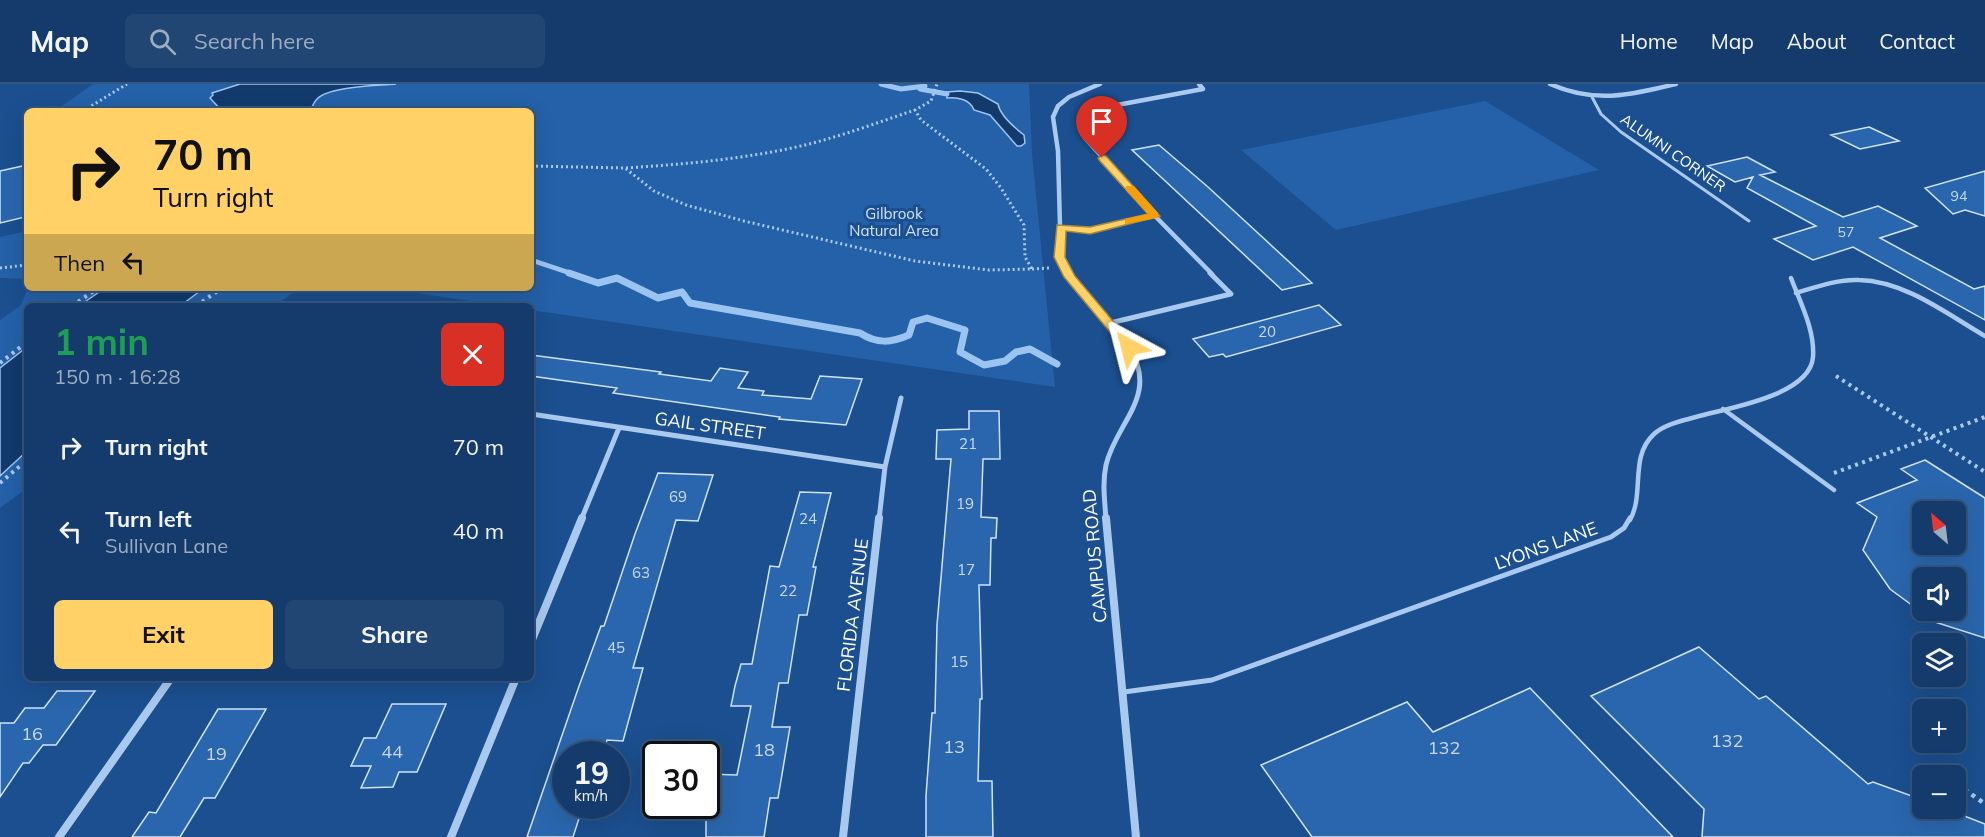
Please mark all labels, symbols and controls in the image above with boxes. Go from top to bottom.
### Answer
search box [125,14,545,68]
text: Map [30,24,89,59]
icon: search [146,25,179,58]
text: Search here [194,27,315,55]
text: Home [1620,28,1678,54]
text: Map [1711,28,1754,54]
text: About [1787,28,1846,54]
text: Contact [1879,28,1955,54]
pin [1076,96,1127,158]
icon: arrive [1085,105,1118,138]
street label: ALUMNI CORNER [1617,109,1729,196]
text: 70 m [153,128,253,181]
icon: right [54,132,132,210]
text: Turn right [153,180,273,214]
house number: 94 [1951,187,1968,205]
park label: Gilbrook Natural Area [849,204,939,240]
house number: 57 [1838,223,1854,241]
icon: left [117,246,150,279]
text: Then [54,249,105,277]
position arrow [1097,315,1161,379]
text: 1 min [54,319,149,364]
house number: 20 [1258,322,1276,341]
button: close [441,323,504,386]
text: 150 m · 16:28 [54,364,180,389]
street label: GAIL STREET [653,406,767,445]
icon: right [54,431,87,464]
text: Turn right [105,433,208,461]
text: 70 m [453,433,504,461]
house number: 21 [959,434,977,453]
house number: 69 [669,487,687,506]
street label: CAMPUS ROAD [1077,488,1112,624]
house number: 19 [956,494,974,513]
north arrow [1912,501,1966,555]
map controls [1912,501,1966,819]
text: Turn left [105,505,192,533]
house number: 24 [799,509,817,528]
icon: left [54,515,87,548]
street label: LYONS LANE [1491,516,1600,575]
text: 40 m [453,517,504,545]
text: Sullivan Lane [105,533,228,558]
street label: FLORIDA AVENUE [832,537,873,693]
house number: 17 [957,560,975,579]
house number: 63 [632,563,650,582]
button: sound [1912,567,1966,621]
house number: 22 [779,581,797,600]
button: Exit [54,600,273,669]
button: Share [285,600,504,669]
button: layers [1912,633,1966,687]
house number: 45 [607,638,625,657]
house number: 15 [950,652,968,671]
button: + [1912,699,1966,753]
house number: 16 [21,722,43,745]
house number: 132 [1711,729,1743,752]
house number: 13 [943,735,965,758]
house number: 132 [1428,736,1460,759]
house number: 18 [753,738,775,761]
house number: 44 [381,740,403,763]
speed limit sign: 30 [642,741,720,819]
house number: 19 [205,742,227,765]
text: 19 [573,754,609,792]
button: − [1912,765,1966,819]
text: km/h [574,786,608,805]

